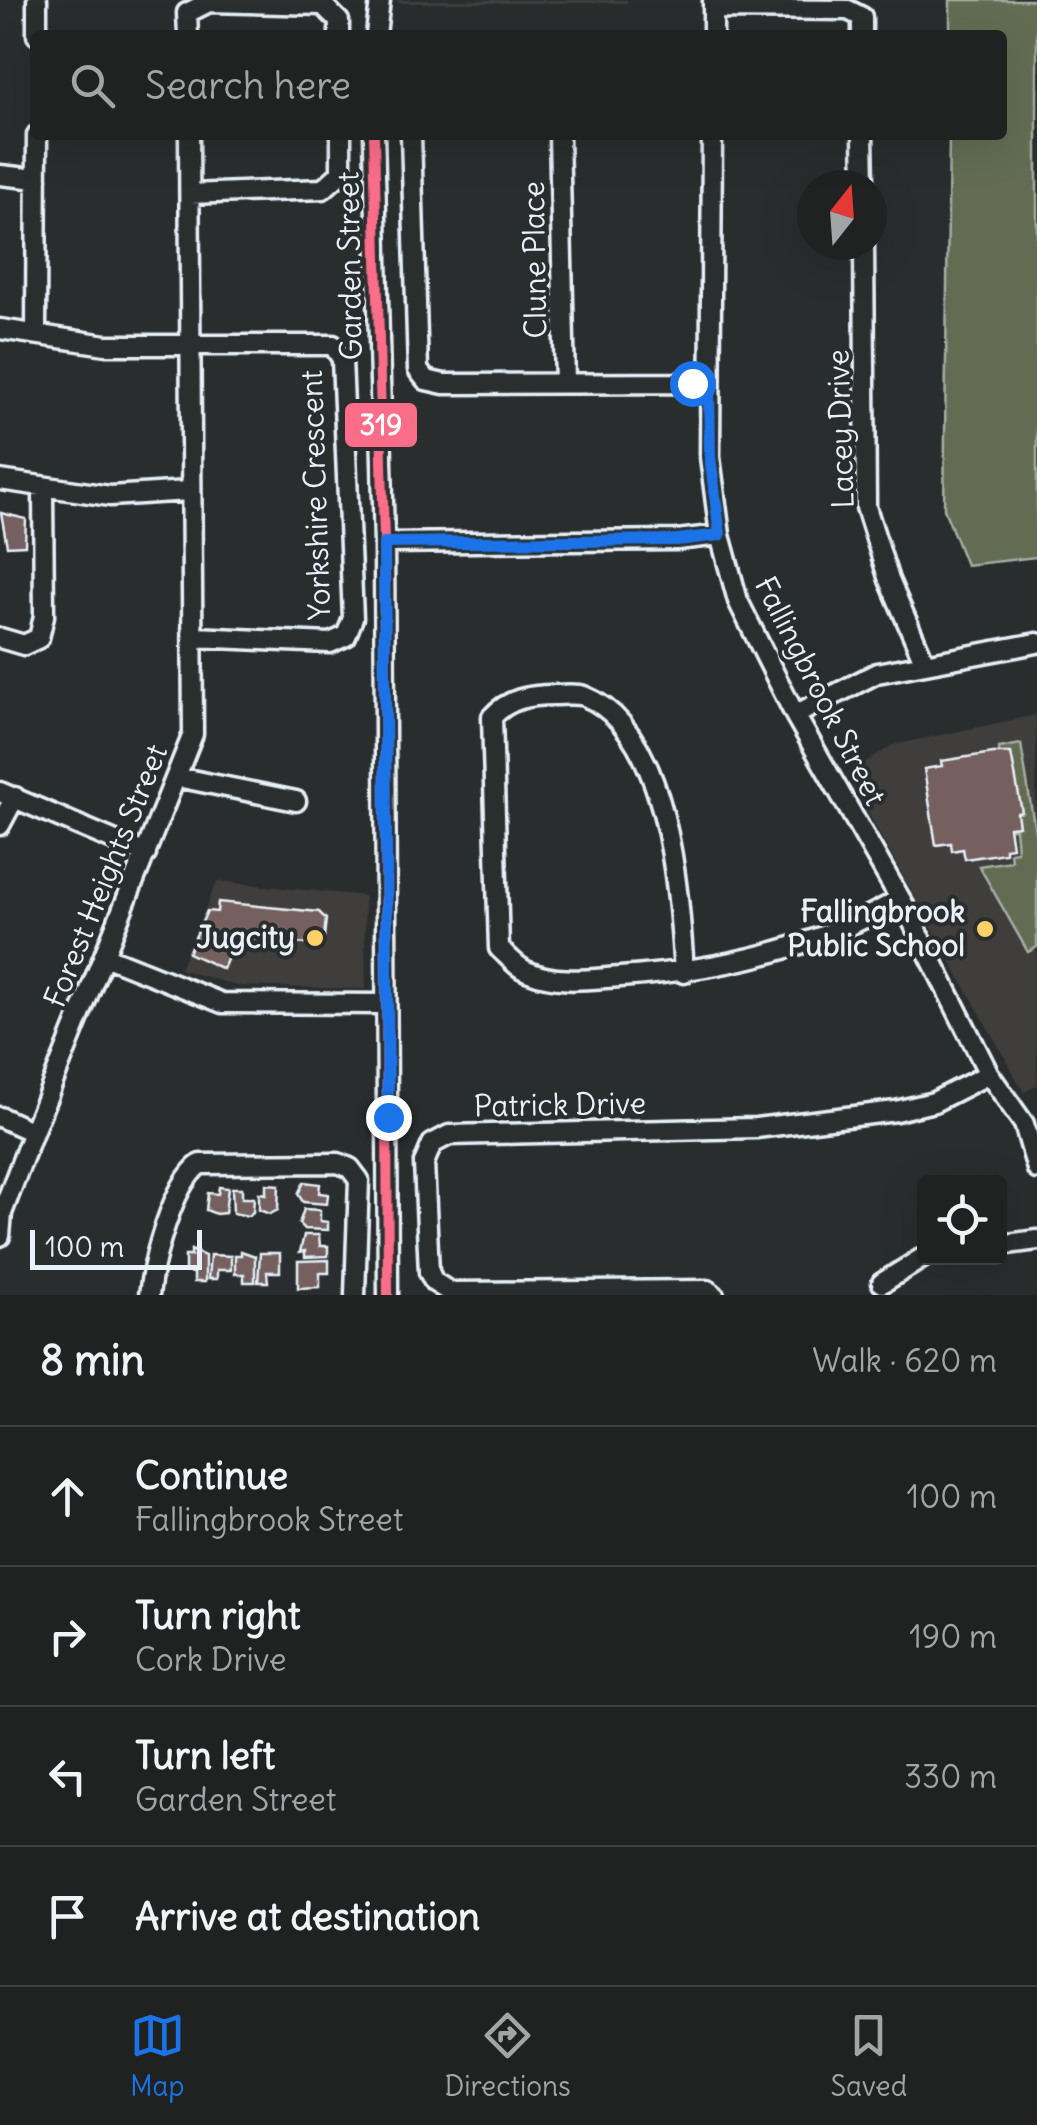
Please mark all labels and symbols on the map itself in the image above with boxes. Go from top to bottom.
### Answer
north arrow [797,170,887,260]
street label: Garden Street [328,171,370,361]
street label: Clune Place [514,181,554,339]
street label: Lacey Drive [818,349,862,509]
route start [670,361,716,407]
street label: Yorkshire Crescent [292,369,338,621]
line badge: 319 [343,401,419,449]
text: 319 [360,407,402,443]
street label: Fallingbrook Street [747,570,895,811]
street label: Forest Heights Street [35,739,175,1013]
place label: Fallingbrook Public School [787,892,965,964]
place label: Jugcity [197,918,295,956]
marker: Fallingbrook Public School [974,918,996,940]
marker: Jugcity [304,927,326,949]
street label: Patrick Drive [474,1084,646,1124]
route end [366,1095,412,1141]
scale bar [30,1225,202,1270]

